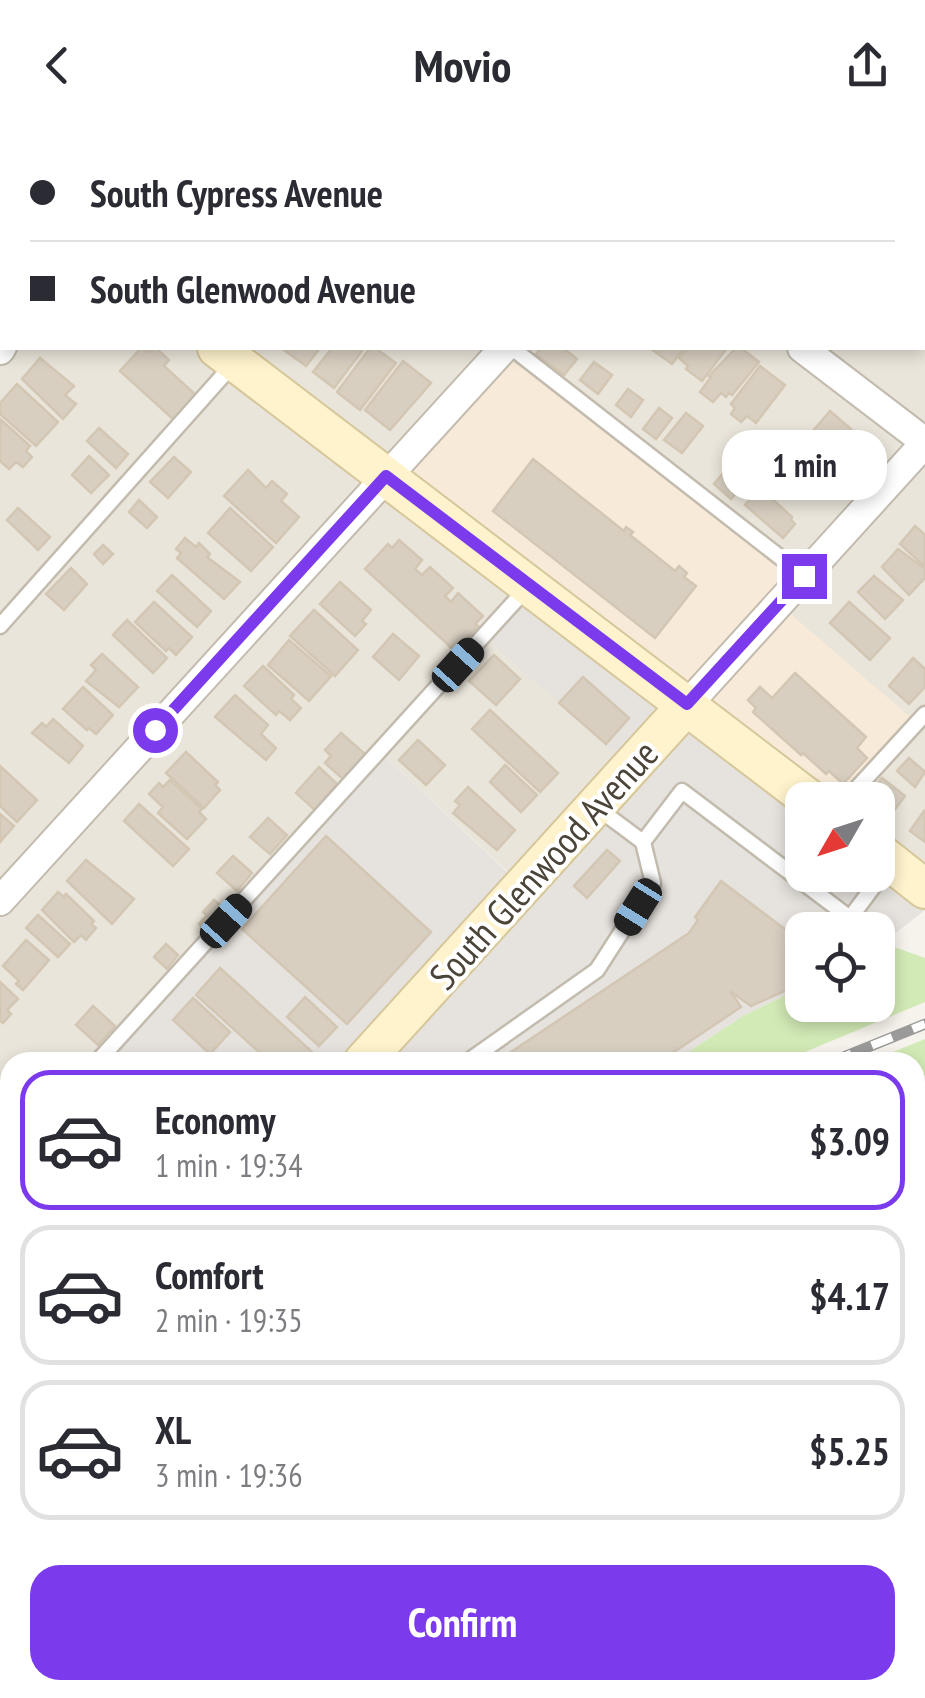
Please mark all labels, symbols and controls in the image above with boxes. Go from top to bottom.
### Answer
text: Movio [414,36,511,94]
icon: back [30,38,85,93]
icon: share [840,38,895,93]
text: South Cypress Avenue [90,168,383,217]
text: South Glenwood Avenue [90,264,416,313]
callout: 1 min [722,431,886,501]
text: 1 min [772,444,837,486]
route end [782,554,827,599]
car [427,633,489,697]
route start [133,708,178,753]
street label: South Glenwood Avenue [418,729,668,999]
north arrow [785,782,895,892]
map controls [785,782,895,1022]
car [609,874,667,940]
car [195,889,257,953]
button: locate [785,912,895,1022]
icon: car [35,1095,125,1185]
text: Economy [155,1095,275,1144]
text: $3.09 [809,1116,890,1165]
text: 1 min · 19:34 [155,1144,303,1186]
icon: car [35,1250,125,1340]
text: Comfort [155,1250,264,1299]
text: $4.17 [809,1271,890,1320]
text: 2 min · 19:35 [155,1299,303,1341]
icon: car [35,1405,125,1495]
text: XL [155,1405,191,1454]
text: $5.25 [809,1426,890,1475]
text: 3 min · 19:36 [155,1454,303,1496]
button: Confirm [30,1565,895,1680]

